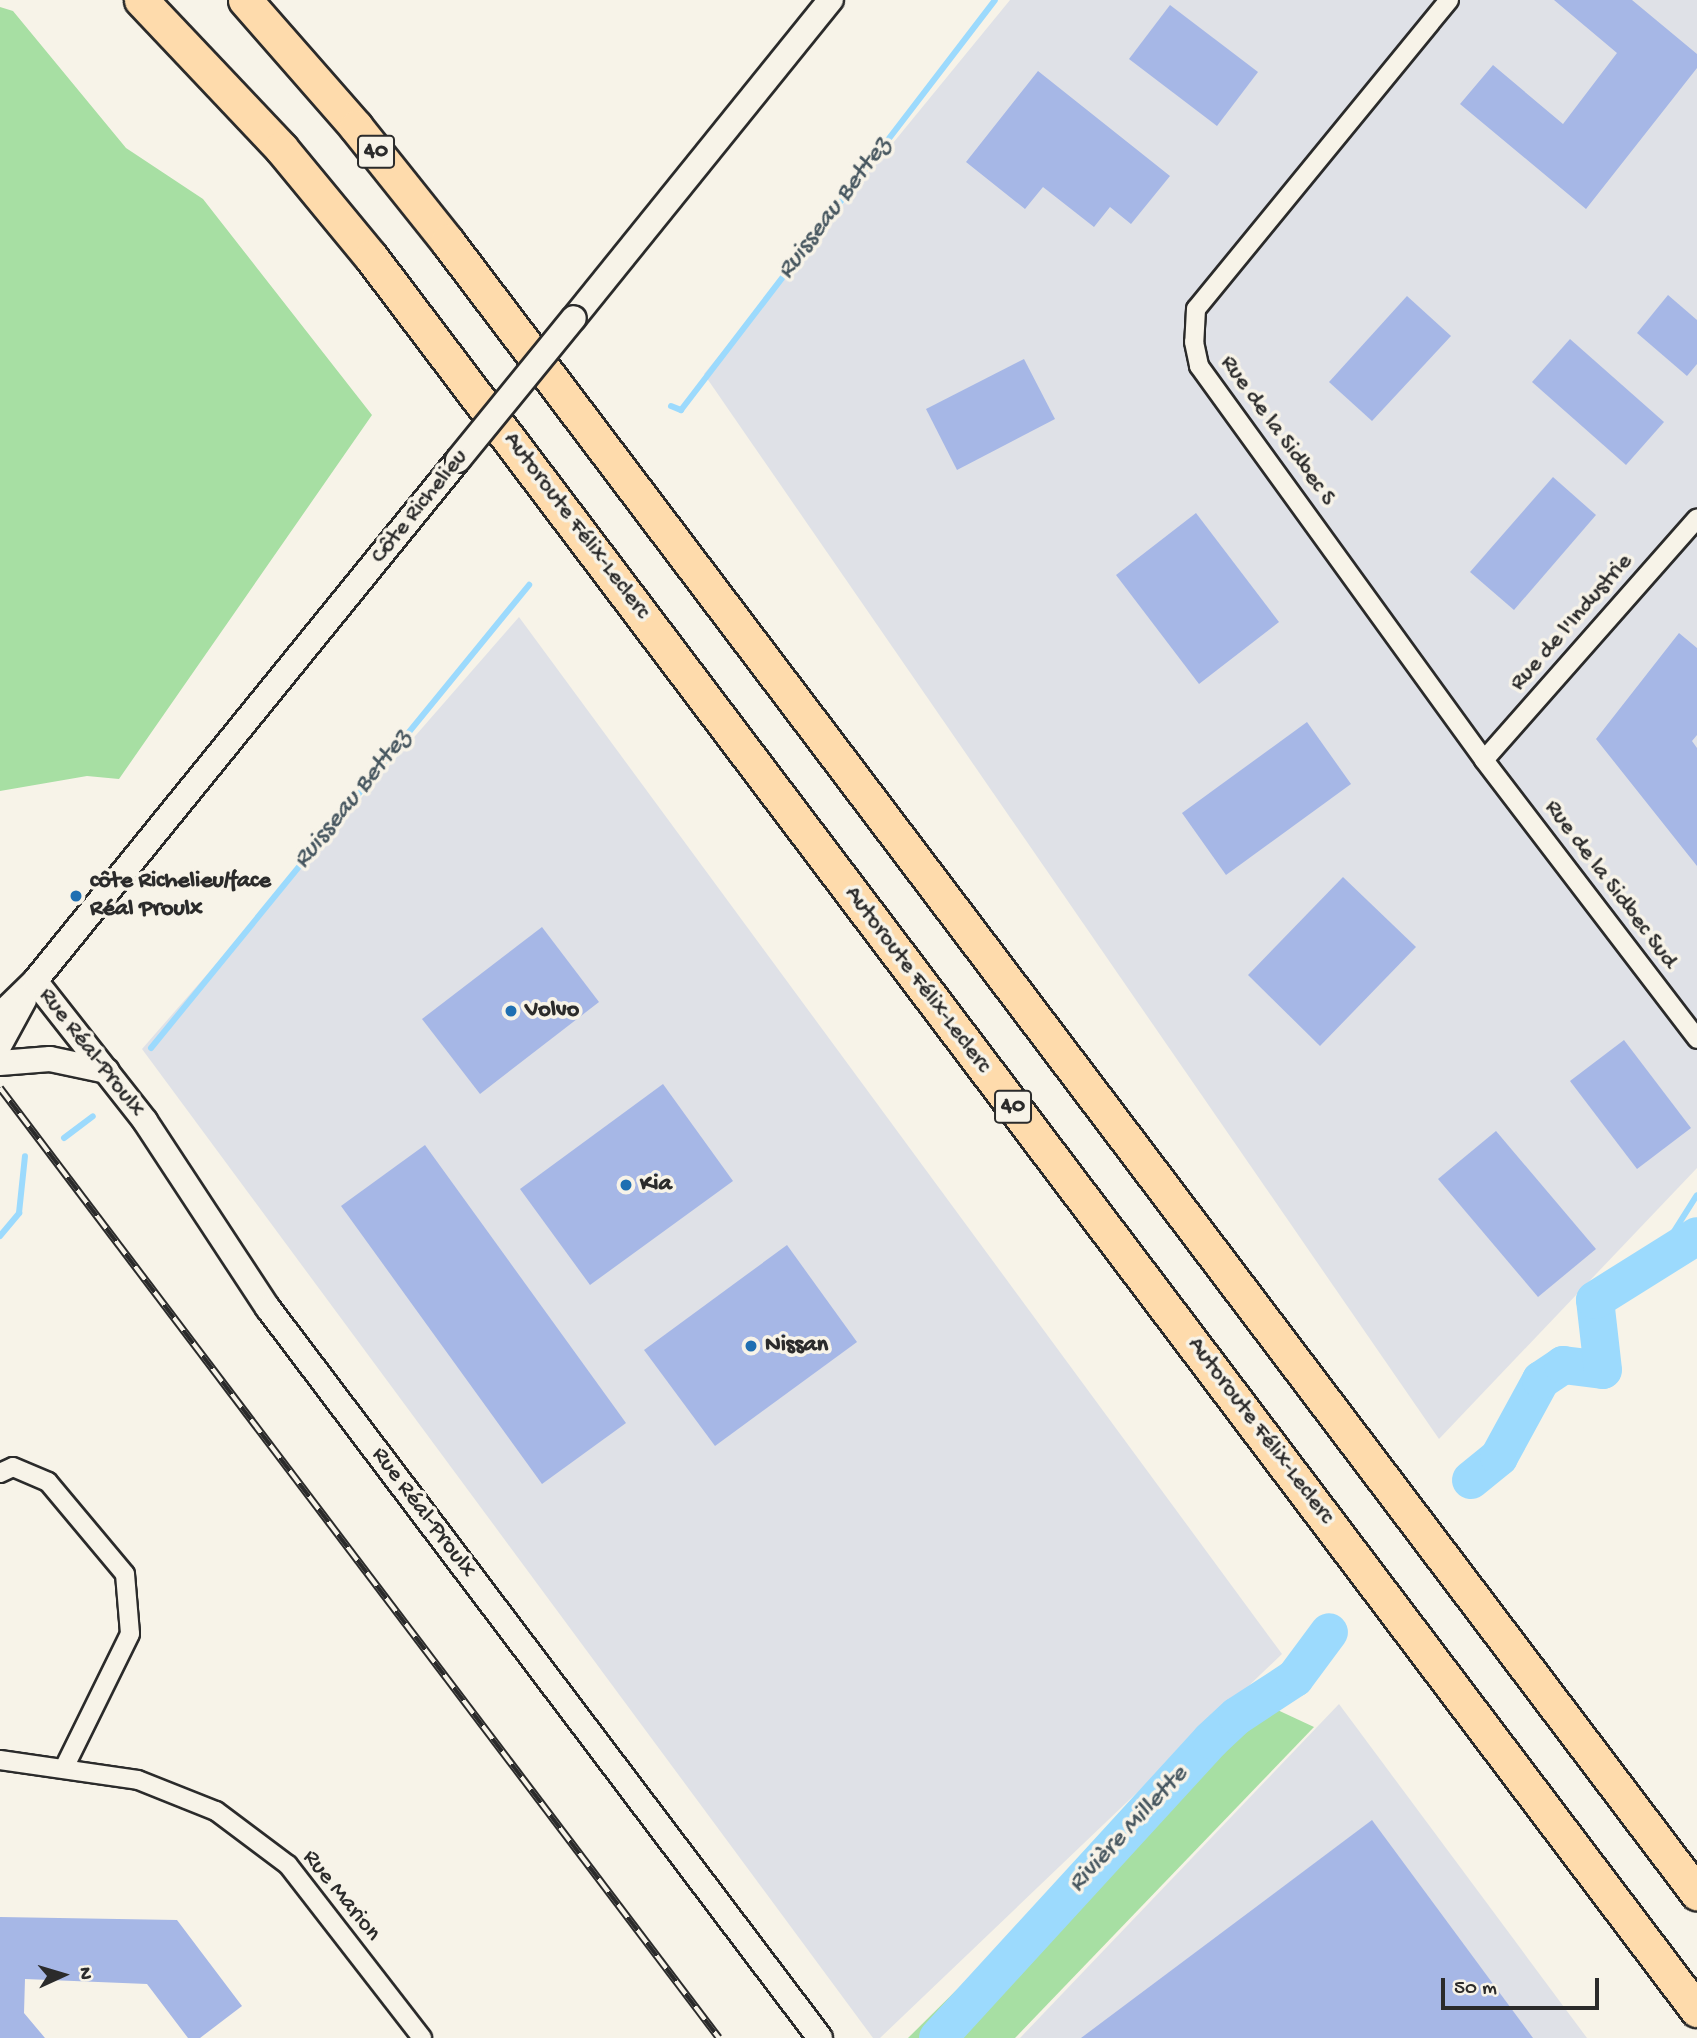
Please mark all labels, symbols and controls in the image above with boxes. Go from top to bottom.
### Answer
road number: 40 [357,132,395,172]
water label: Ruisseau Bettez [771,132,899,286]
street label: Rue de la Sidbec S [1213,350,1341,512]
street label: Autoroute Félix-Leclerc [496,427,656,625]
street label: Côte Richelieu [365,444,475,570]
street label: Rue de l'Industrie [1505,548,1639,698]
water label: Ruisseau Bettez [287,724,419,876]
street label: Rue de la Sidbec Sud [1537,795,1683,975]
place label: côte Richelieu/face Réal Proulx [90,868,271,924]
street label: Autoroute Félix-Leclerc [837,881,997,1079]
marker: côte Richelieu/face Réal Proulx [68,888,84,904]
street label: Rue Réal-Proulx [32,983,150,1123]
place label: Volvo [525,997,579,1025]
marker: Volvo [503,1003,519,1019]
road number: 40 [994,1088,1032,1126]
place label: Kia [640,1171,672,1199]
marker: Kia [618,1177,634,1193]
place label: Nissan [765,1332,828,1360]
street label: Autoroute Félix-Leclerc [1180,1332,1340,1530]
marker: Nissan [743,1338,759,1354]
street label: Rue Réal-Proulx [364,1442,482,1584]
water label: Rivière Millette [1062,1760,1196,1900]
street label: Rue Marion [295,1844,387,1948]
north arrow [28,1940,98,2010]
scale bar [1445,1965,1602,2009]
text: N [73,1967,96,1980]
text: 50 m [1454,1977,1497,2002]

